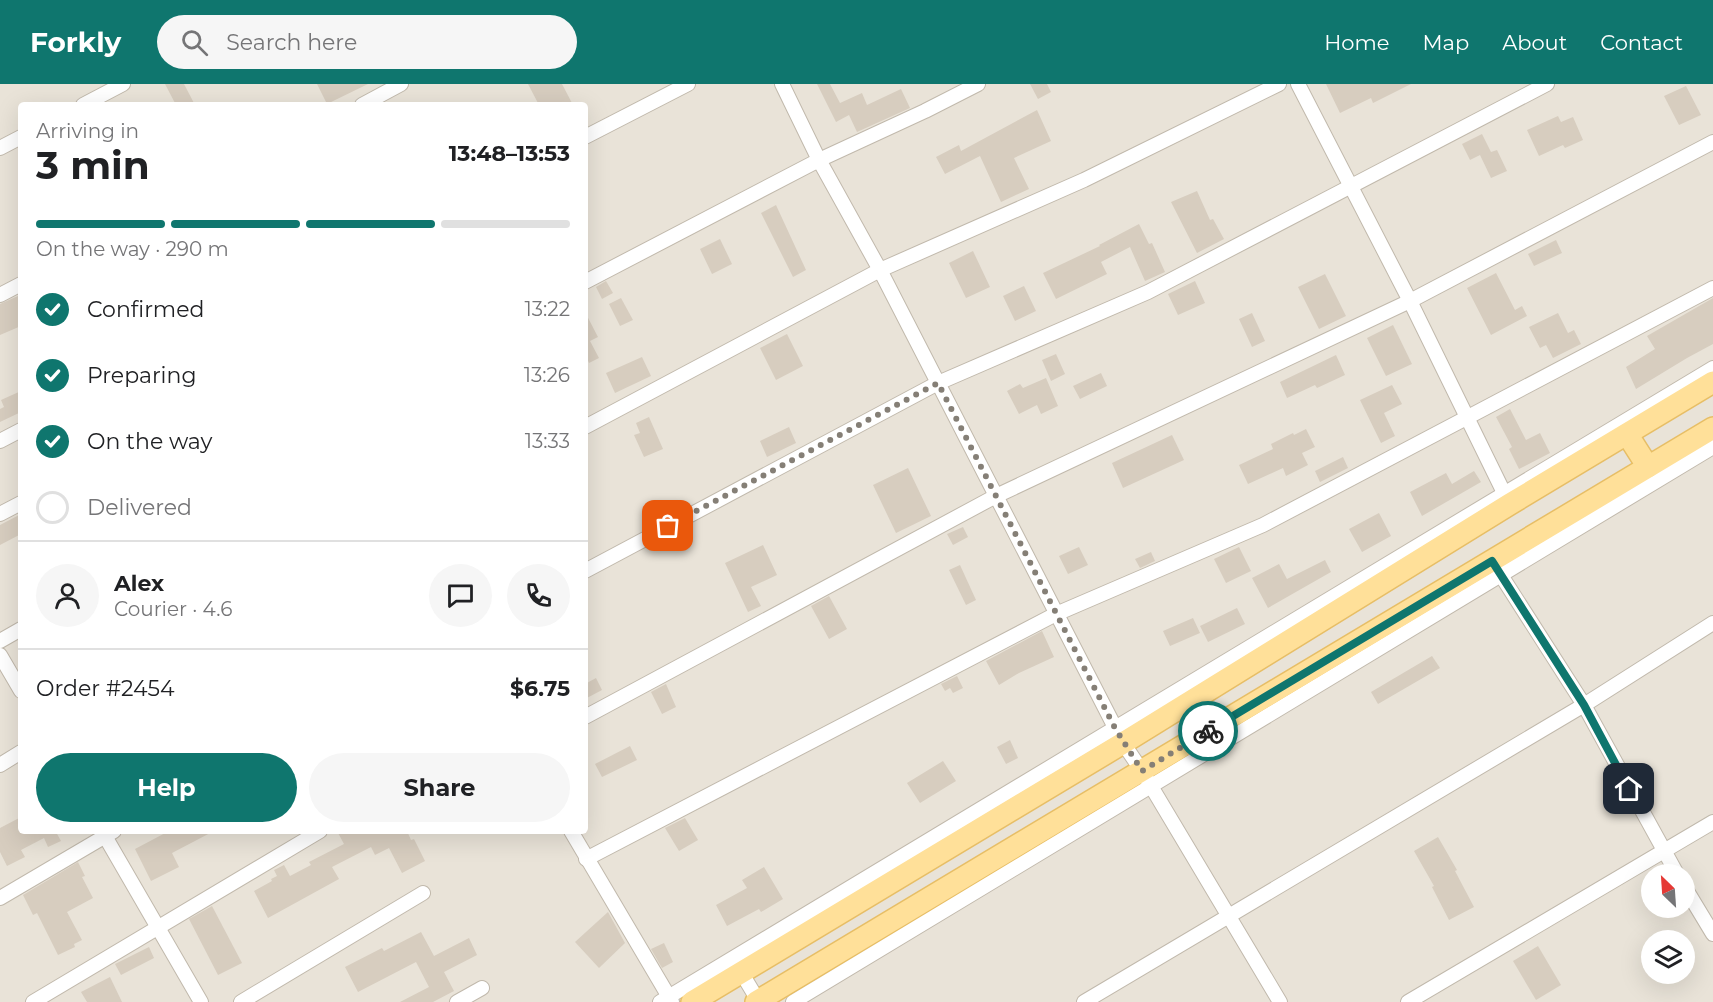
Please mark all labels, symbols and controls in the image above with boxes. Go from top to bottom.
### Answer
search box [157,15,577,69]
text: Forkly [30,25,121,59]
icon: search [178,26,211,59]
text: Search here [226,29,357,56]
text: Home [1324,30,1389,55]
text: Map [1422,30,1469,55]
text: About [1502,30,1567,55]
text: Contact [1600,30,1683,55]
text: Arriving in [36,119,139,143]
text: 13:48–13:53 [449,140,570,167]
text: 3 min [36,141,150,189]
text: On the way · 290 m [36,237,229,261]
icon: check [36,293,69,326]
text: Confirmed [87,296,204,323]
text: 13:22 [525,297,570,321]
icon: check [36,359,69,392]
text: Preparing [87,362,196,389]
text: 13:26 [524,363,570,387]
icon: check [36,425,69,458]
text: On the way [87,428,212,455]
text: 13:33 [525,429,570,453]
text: Delivered [87,494,192,521]
pin [642,500,693,551]
icon: bag [651,509,684,542]
button: person [36,564,99,627]
button: chat [429,564,492,627]
button: phone [507,564,570,627]
text: Alex [114,570,164,597]
text: Courier · 4.6 [114,597,232,621]
text: Order #2454 [36,675,175,702]
text: $6.75 [510,675,570,702]
courier [1178,701,1238,761]
icon: bike [1192,715,1225,748]
button: Help [36,753,297,822]
button: Share [309,753,570,822]
pin [1603,763,1654,814]
icon: home [1612,772,1645,805]
north arrow [1641,864,1695,918]
map controls [1641,864,1695,984]
button: layers [1641,930,1695,984]

